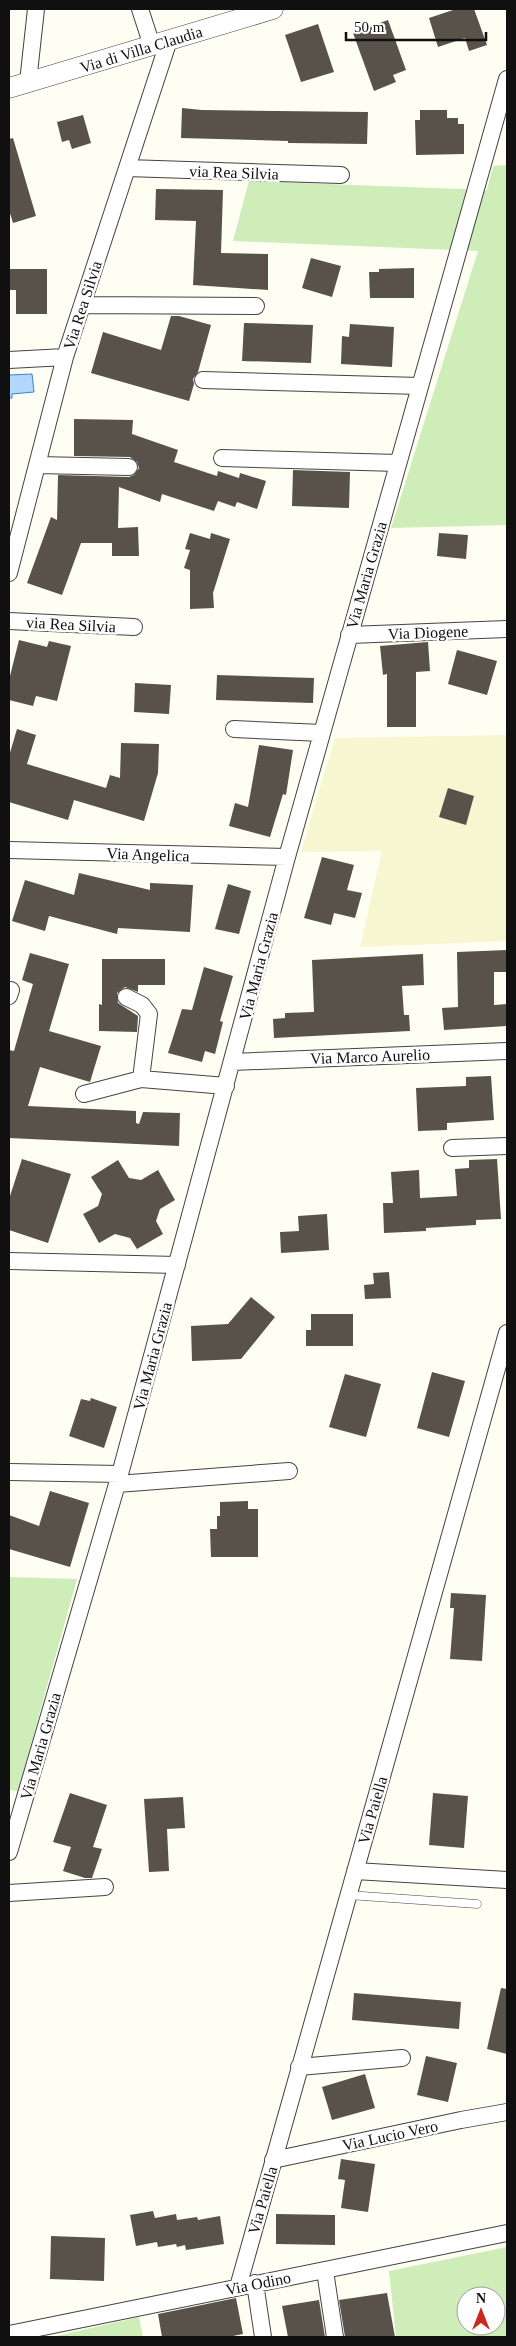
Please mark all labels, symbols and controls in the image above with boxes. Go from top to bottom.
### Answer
scale bar [346,10,486,42]
text: 50 m [354,19,385,35]
street label: Via di Villa Claudia [78,23,204,76]
street label: via Rea Silvia [189,162,279,183]
street label: Via Rea Silvia [60,259,105,352]
street label: Via Maria Grazia [343,519,390,631]
street label: via Rea Silvia [26,614,116,635]
street label: Via Diogene [388,623,468,643]
street label: Via Angelica [106,845,190,865]
street label: Via Maria Grazia [236,910,281,1022]
street label: Via Marco Aurelio [310,1046,430,1067]
street label: Via Maria Grazia [130,1300,175,1412]
street label: Via Maria Grazia [17,1690,64,1802]
street label: Via Paiella [355,1774,390,1846]
street label: Via Lucio Vero [341,2117,440,2154]
street label: Via Paiella [245,2164,280,2236]
street label: Via Odino [224,2269,292,2298]
north arrow [456,2286,506,2336]
text: N [476,2291,486,2306]

